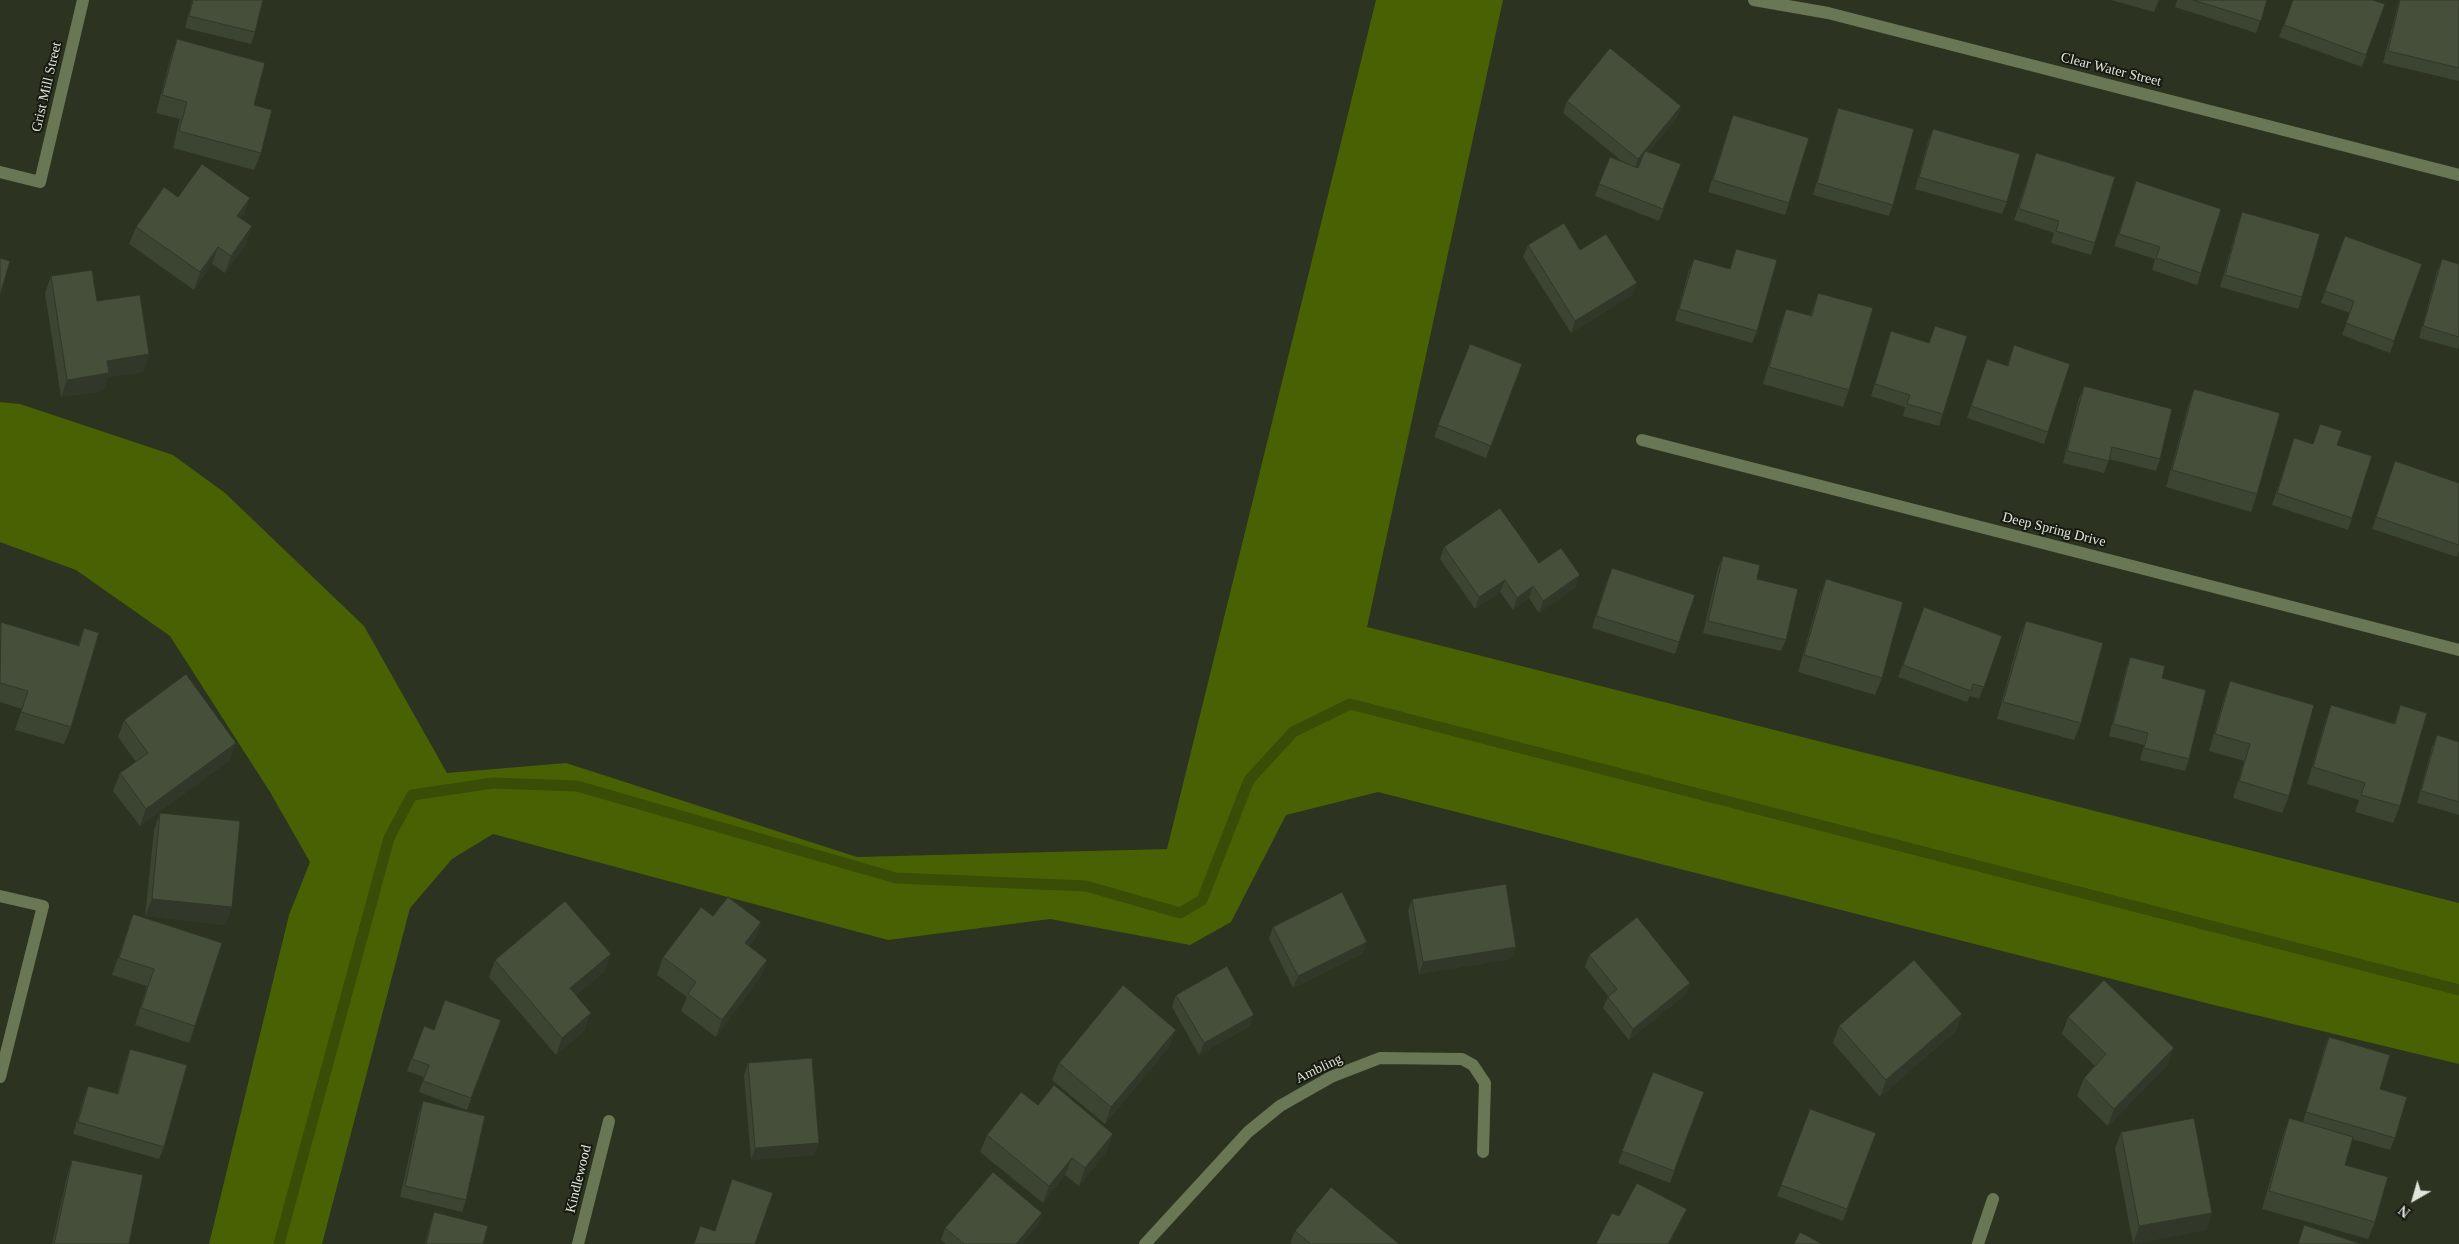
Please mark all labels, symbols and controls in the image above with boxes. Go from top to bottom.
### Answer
street label: Grist Mill Street [28,40,66,134]
street label: Clear Water Street [2059,49,2163,91]
street label: Deep Spring Drive [2001,509,2107,551]
street label: Ambling [1293,1051,1345,1087]
street label: Kindlewood [562,1143,596,1215]
north arrow [2389,1174,2439,1224]
text: N [2396,1202,2413,1220]

